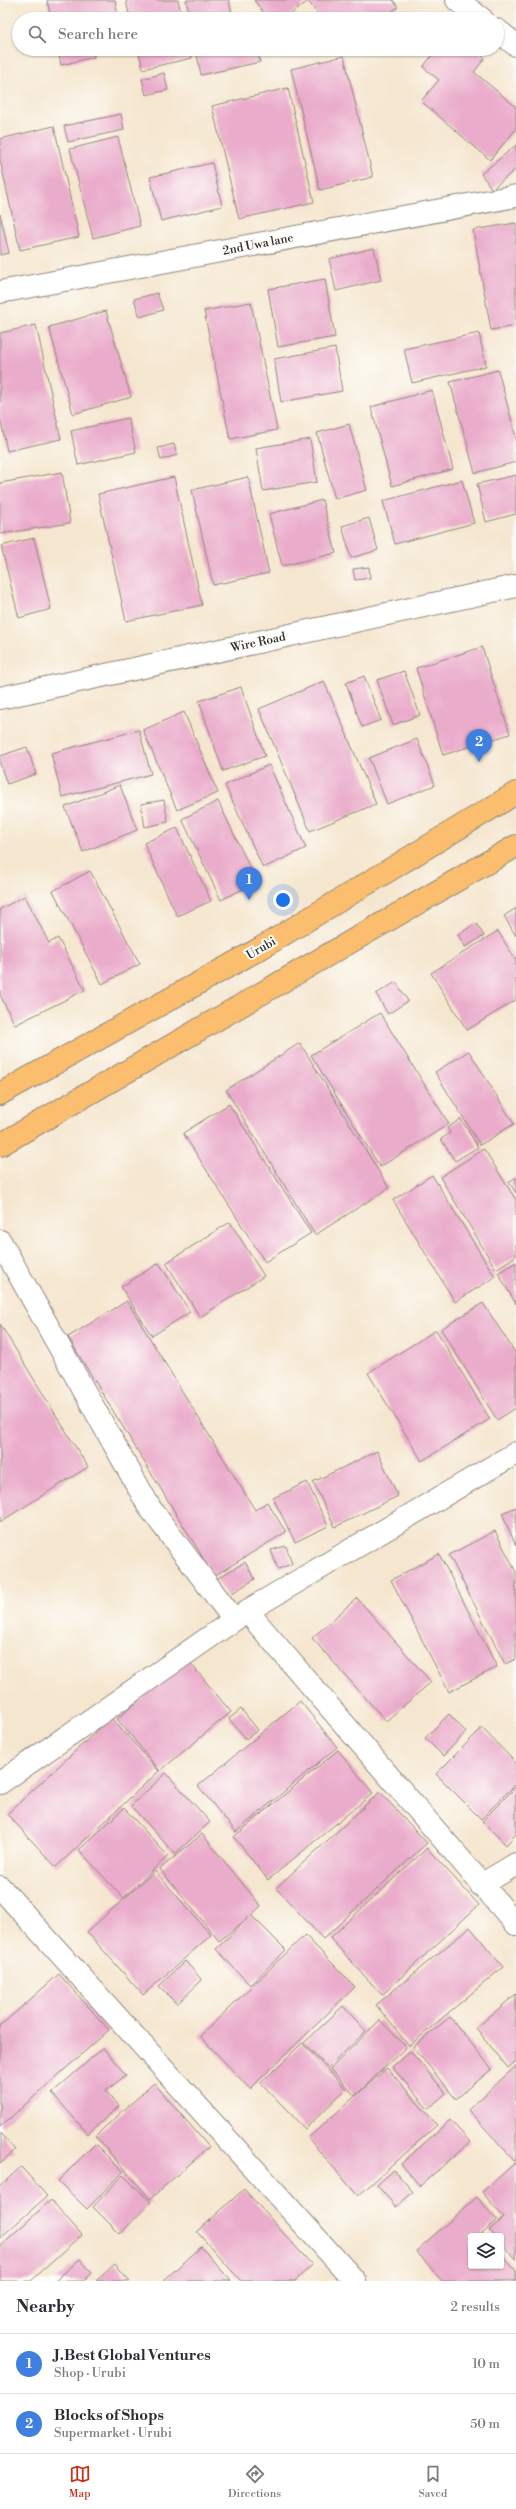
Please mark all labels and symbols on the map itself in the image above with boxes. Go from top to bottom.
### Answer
street label: 2nd Uwa lane [221,230,295,259]
street label: Wire Road [228,629,287,656]
pin: 2 [466,729,492,762]
pin: 1 [236,867,262,900]
your location [273,890,293,910]
street label: Urubi [244,934,279,963]

